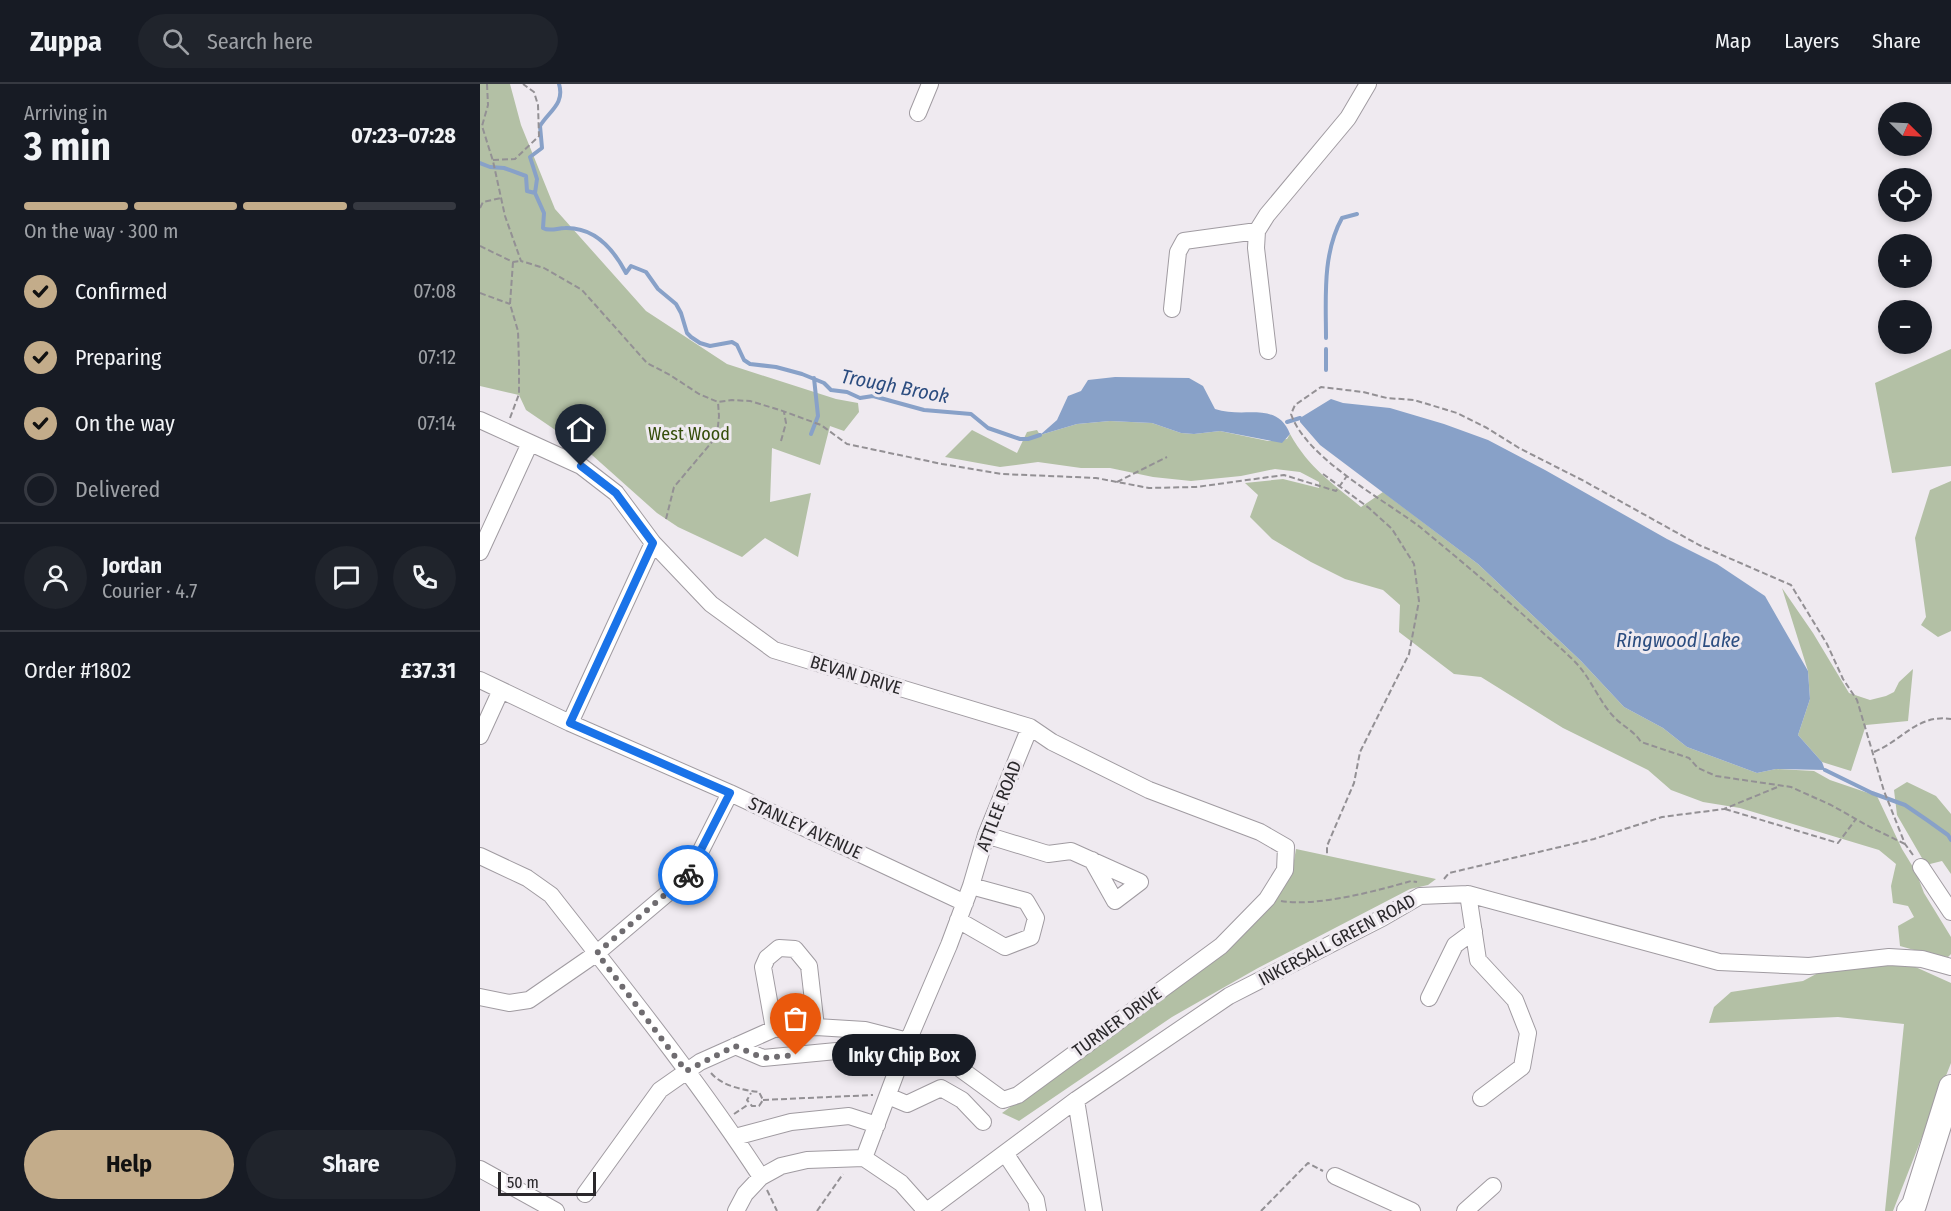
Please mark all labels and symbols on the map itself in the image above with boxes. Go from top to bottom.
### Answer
north arrow [1878,102,1932,156]
water label: Trough Brook [839,364,951,408]
pin [555,404,606,466]
park label: West Wood [648,423,730,445]
water label: Ringwood Lake [1616,628,1741,652]
street label: BEVAN DRIVE [808,651,904,699]
street label: ATTLEE ROAD [972,758,1026,854]
street label: STANLEY AVENUE [745,792,865,864]
courier [658,845,718,905]
street label: INKERSALL GREEN ROAD [1255,889,1419,991]
street label: TURNER DRIVE [1068,982,1166,1062]
pin [770,993,821,1055]
callout: Inky Chip Box [832,1034,976,1076]
scale bar [498,1169,596,1196]

